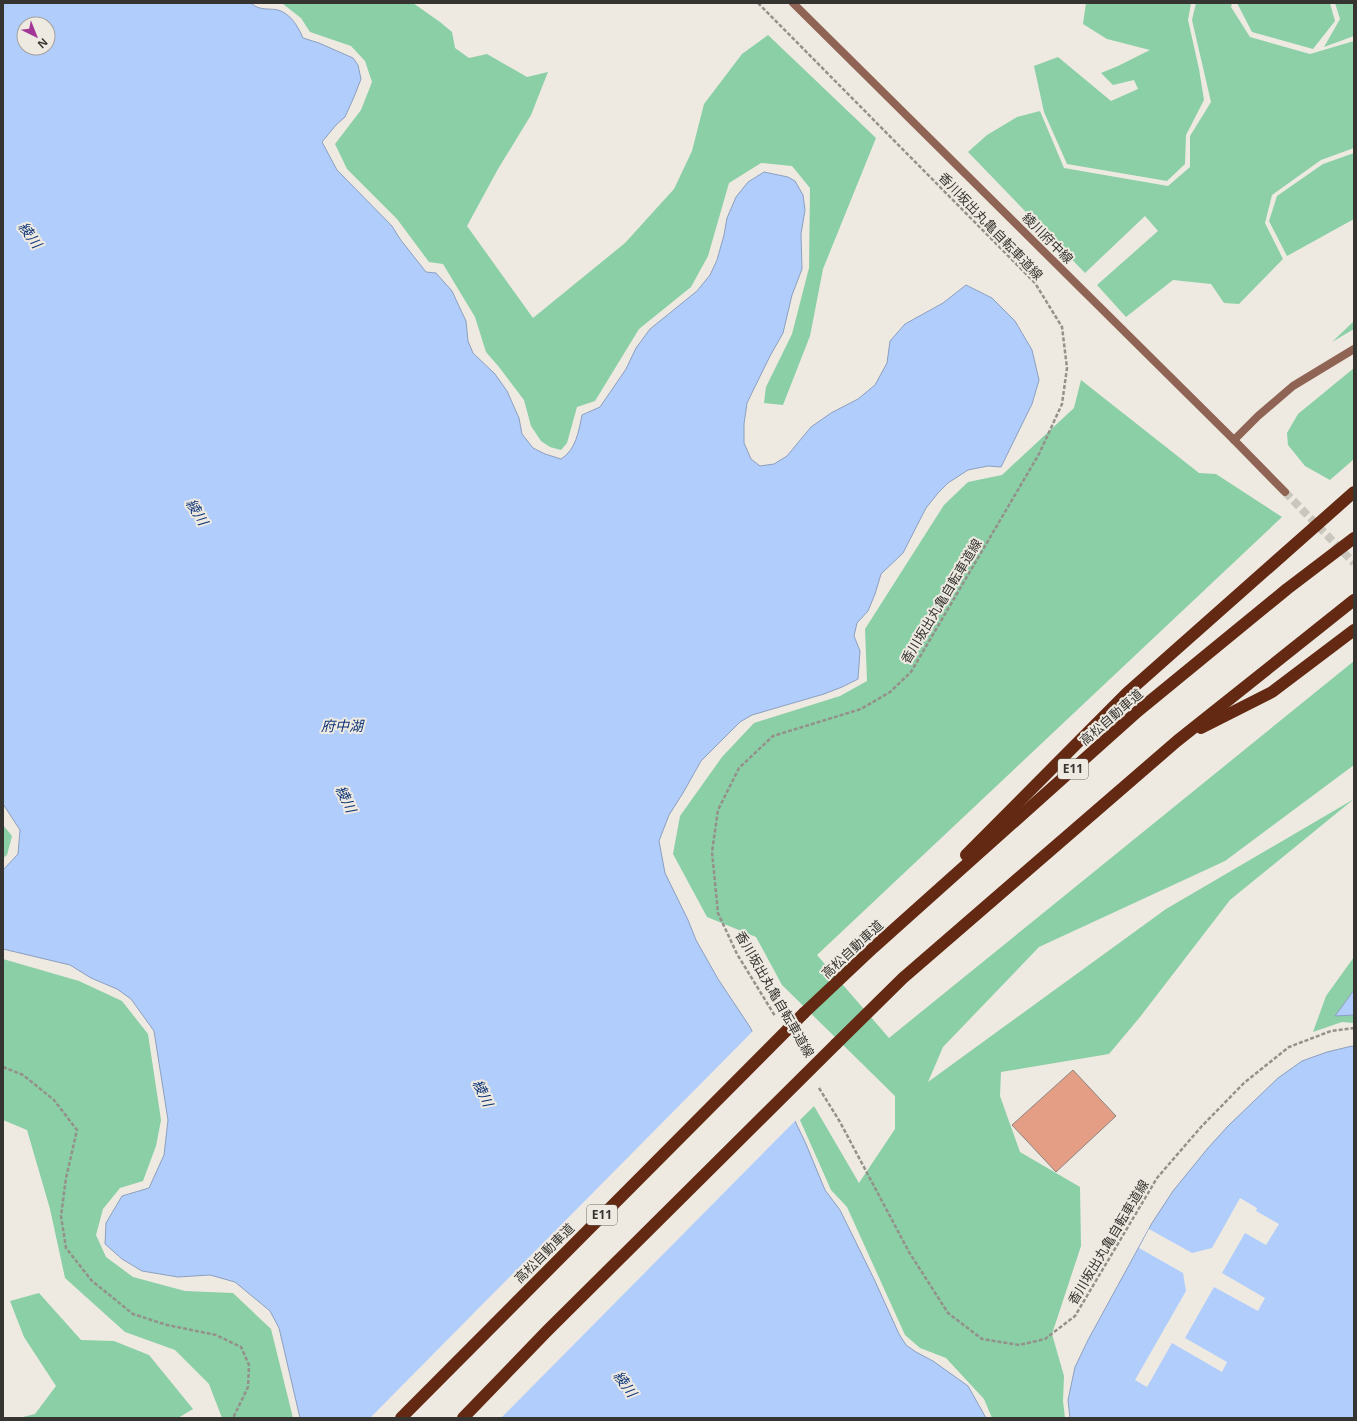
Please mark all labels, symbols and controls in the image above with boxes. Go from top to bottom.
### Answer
north arrow [16,16,56,56]
text: N [35,35,52,52]
street label: 香川坂出丸亀自転車道線 [935,168,1047,284]
street label: 綾川府中線 [1019,209,1077,267]
water label: 綾川 [14,218,47,253]
water label: 綾川 [182,495,214,530]
street label: 香川坂出丸亀自転車道線 [896,535,986,667]
street label: 高松自動車道 [1076,685,1146,749]
water label: 府中湖 [321,716,365,735]
road number: E11 [1058,759,1088,779]
water label: 綾川 [332,782,362,817]
street label: 高松自動車道 [817,916,887,982]
street label: 香川坂出丸亀自転車道線 [731,928,819,1060]
water label: 綾川 [469,1076,499,1111]
street label: 香川坂出丸亀自転車道線 [1063,1176,1153,1308]
road number: E11 [587,1205,617,1225]
street label: 高松自動車道 [510,1219,578,1287]
water label: 綾川 [609,1367,642,1402]

